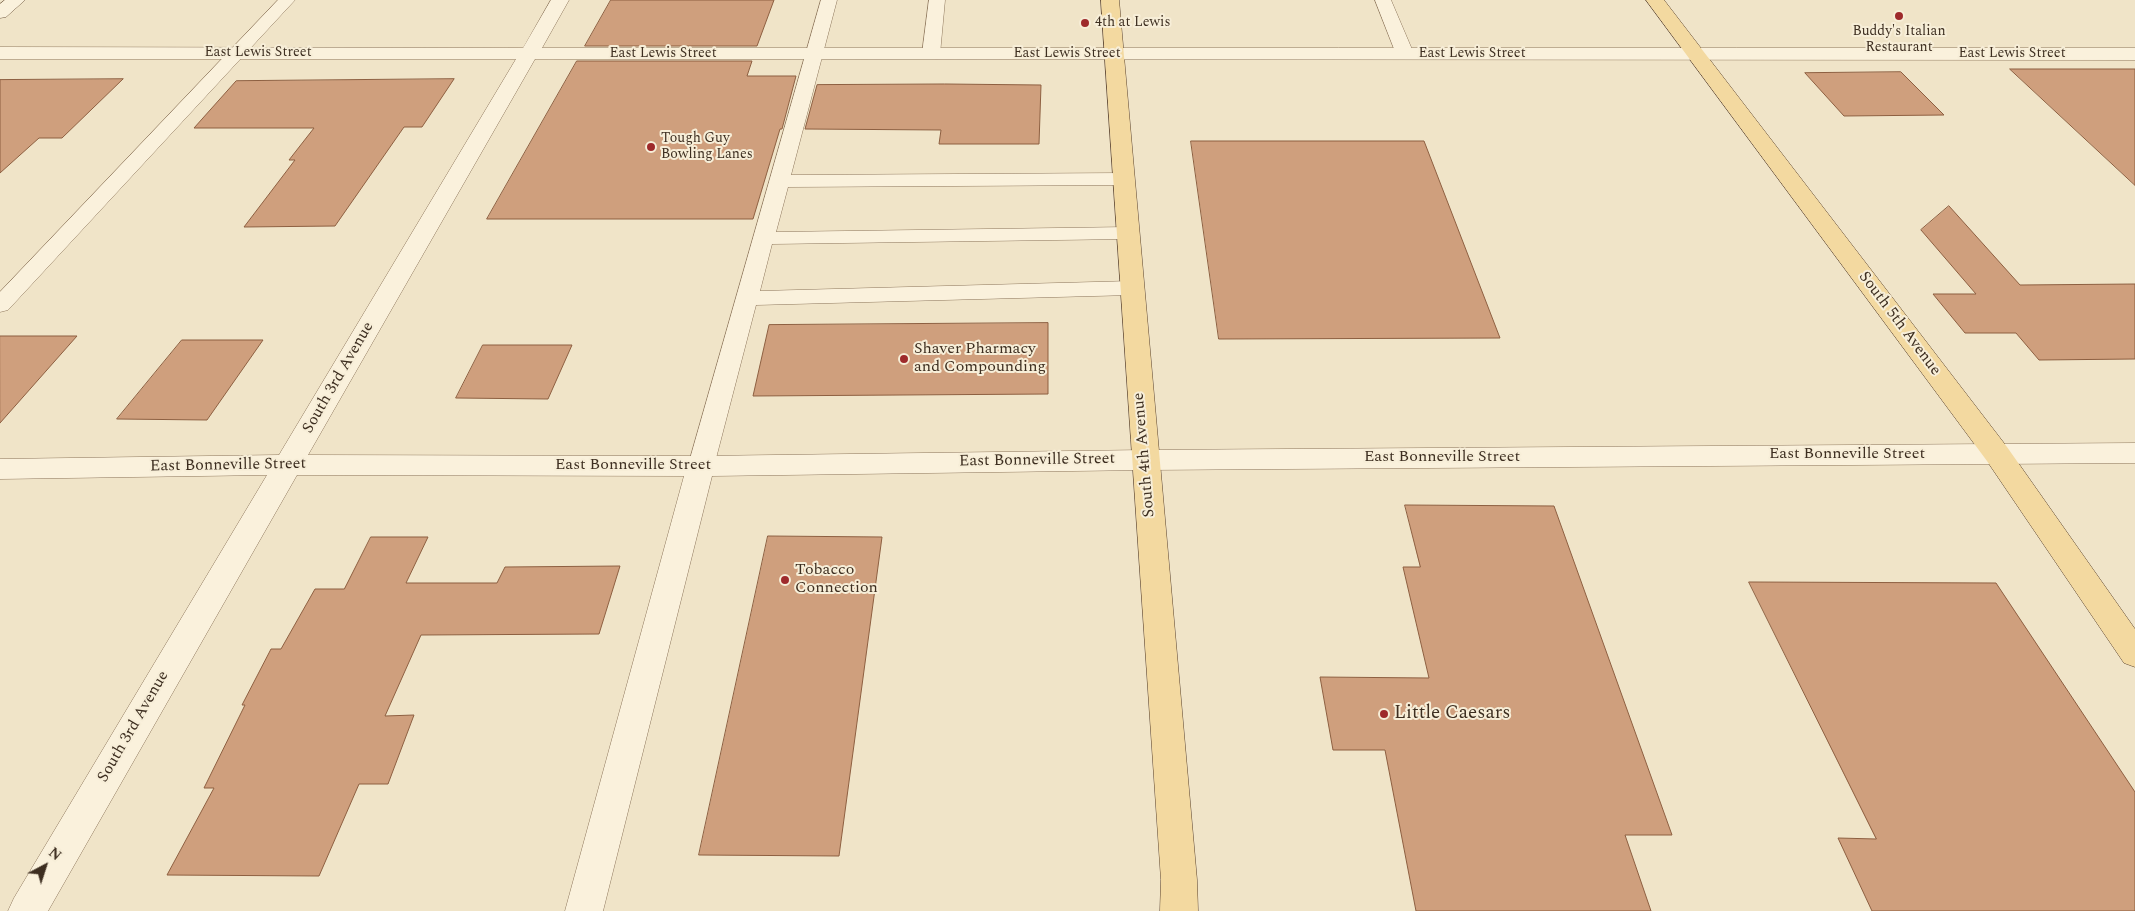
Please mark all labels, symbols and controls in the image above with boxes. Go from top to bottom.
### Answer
marker: Buddy's Italian Restaurant [1893,10,1905,22]
place label: 4th at Lewis [1095,15,1171,31]
marker: 4th at Lewis [1079,17,1091,29]
place label: Buddy's Italian Restaurant [1852,24,1946,56]
street label: East Lewis Street [204,45,312,61]
street label: East Lewis Street [609,46,717,62]
street label: East Lewis Street [1013,46,1121,62]
street label: East Lewis Street [1418,46,1526,62]
street label: East Lewis Street [1958,46,2066,62]
place label: Tough Guy Bowling Lanes [661,131,753,164]
marker: Tough Guy Bowling Lanes [645,141,657,153]
street label: South 5th Avenue [1854,268,1944,380]
street label: South 3rd Avenue [299,319,379,437]
place label: Shaver Pharmacy and Compounding [914,340,1046,378]
marker: Shaver Pharmacy and Compounding [898,353,910,365]
street label: South 4th Avenue [1130,392,1160,518]
street label: East Bonneville Street [1769,445,1925,465]
street label: East Bonneville Street [1364,448,1520,468]
street label: East Bonneville Street [959,450,1115,472]
street label: East Bonneville Street [150,455,306,477]
street label: East Bonneville Street [555,456,711,476]
place label: Tobacco Connection [795,561,878,599]
marker: Tobacco Connection [779,574,791,586]
street label: South 3rd Avenue [94,668,174,786]
place label: Little Caesars [1394,703,1510,725]
marker: Little Caesars [1378,708,1390,720]
north arrow [20,841,70,891]
text: N [44,842,66,866]

